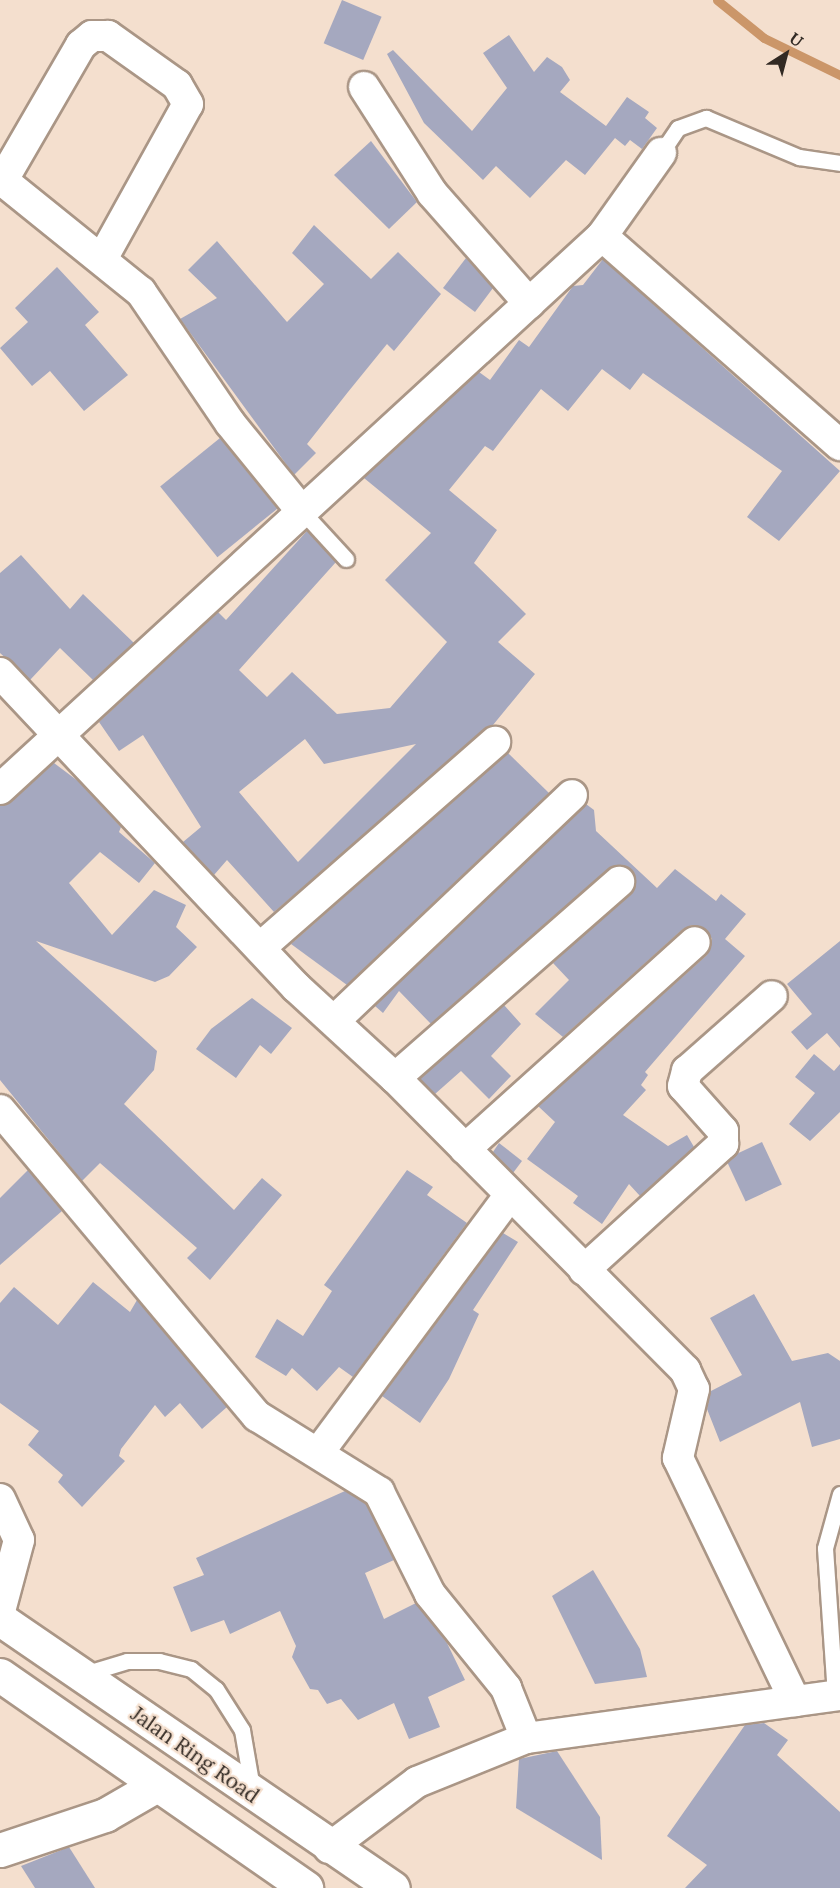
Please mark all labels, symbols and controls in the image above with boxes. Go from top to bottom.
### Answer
north arrow [756,24,816,84]
text: U [786,28,807,51]
street label: Jalan Ring Road [126,1701,264,1809]

